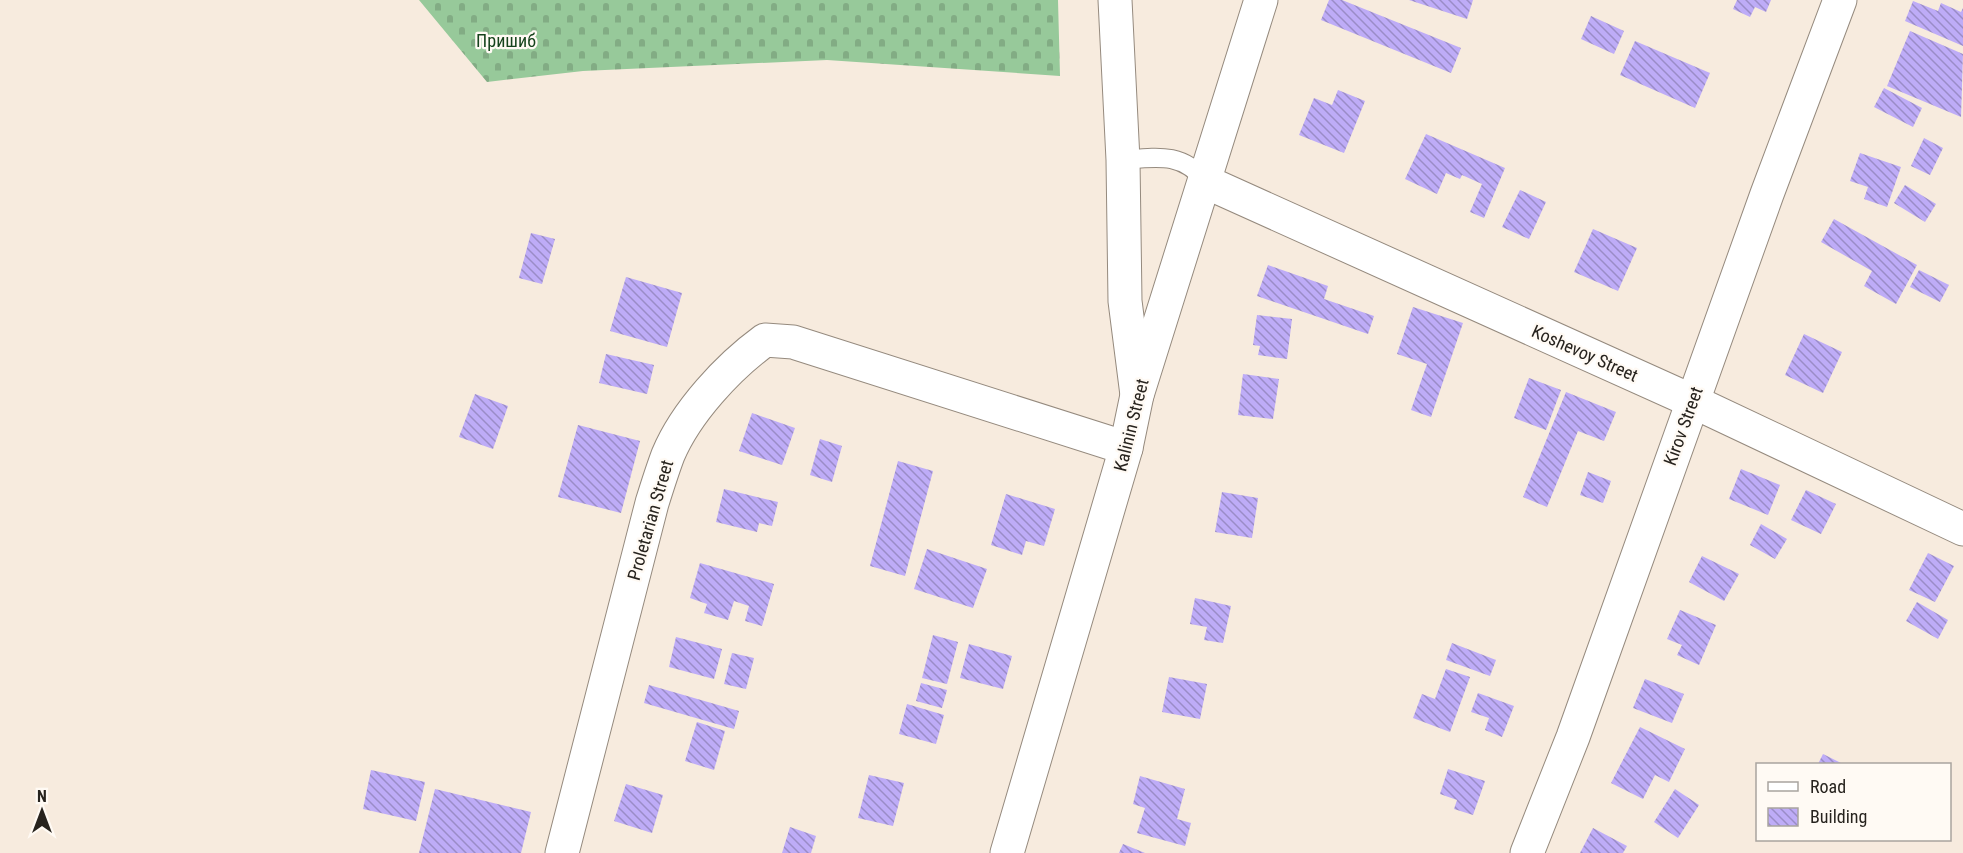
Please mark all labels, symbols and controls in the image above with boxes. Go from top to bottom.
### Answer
park label: Пришиб [476,30,536,51]
street label: Koshevoy Street [1529,320,1641,386]
street label: Kalinin Street [1109,377,1153,473]
street label: Kirov Street [1659,384,1707,468]
street label: Proletarian Street [623,457,677,583]
legend [1756,763,1951,841]
text: Road [1810,776,1846,797]
north arrow [12,781,72,841]
text: N [37,787,47,806]
text: Building [1810,806,1867,827]

